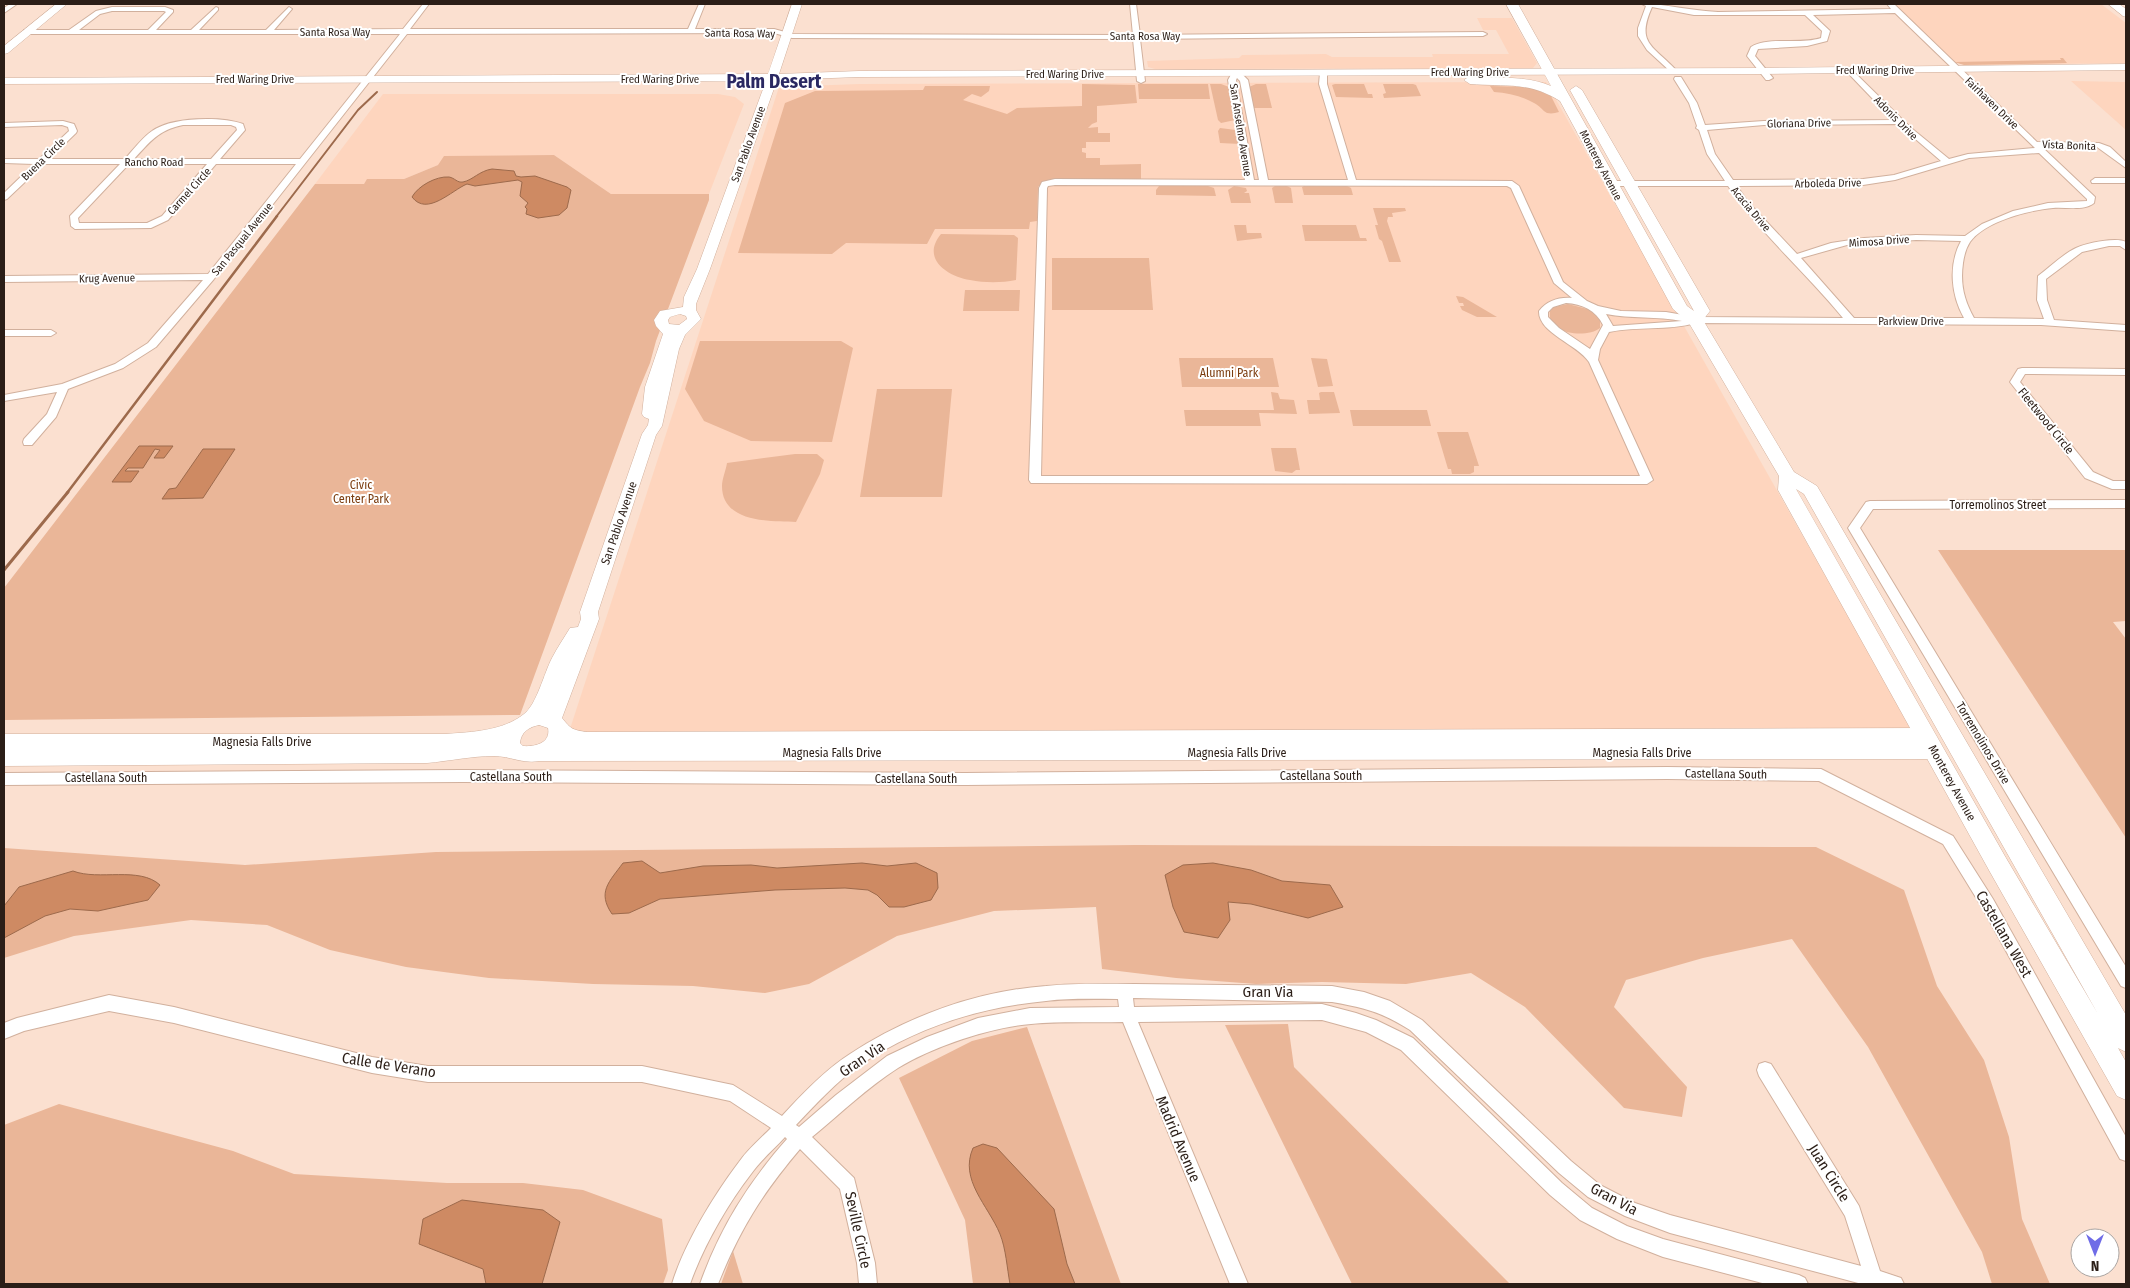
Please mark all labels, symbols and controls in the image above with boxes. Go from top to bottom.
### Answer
street label: Santa Rosa Way [300,26,370,39]
street label: Santa Rosa Way [705,26,775,41]
street label: Santa Rosa Way [1110,30,1180,43]
street label: Fred Waring Drive [1836,64,1914,77]
street label: Fred Waring Drive [1431,66,1509,79]
street label: Fred Waring Drive [1026,68,1104,81]
district label: Palm Desert [727,70,822,93]
street label: Fred Waring Drive [216,73,294,86]
street label: Fred Waring Drive [621,73,699,86]
street label: Fairhaven Drive [1962,75,2021,132]
street label: San Anselmo Avenue [1227,83,1254,177]
street label: Adonis Drive [1871,94,1920,143]
street label: San Pablo Avenue [729,104,768,184]
street label: Gloriana Drive [1767,116,1831,131]
street label: Monterey Avenue [1577,128,1625,203]
street label: Buena Circle [19,135,68,183]
street label: Vista Bonita [2042,138,2096,153]
street label: Rancho Road [125,156,183,169]
street label: Carmel Circle [165,165,214,218]
street label: Arboleda Drive [1795,176,1861,191]
street label: Acacia Drive [1728,184,1773,234]
street label: San Pasqual Avenue [209,200,276,278]
street label: Mimosa Drive [1848,233,1910,250]
street label: Krug Avenue [79,272,135,285]
street label: Parkview Drive [1878,315,1944,328]
park label: Alumni Park [1200,366,1259,380]
street label: Fleetwood Circle [2015,385,2077,457]
park label: Civic Center Park [333,478,389,506]
street label: San Pablo Avenue [598,479,640,567]
street label: Torremolinos Street [1950,498,2047,512]
street label: Torremolinos Drive [1953,700,2013,786]
street label: Magnesia Falls Drive [212,735,312,749]
street label: Monterey Avenue [1925,743,1979,824]
street label: Magnesia Falls Drive [782,746,882,760]
street label: Magnesia Falls Drive [1187,746,1287,760]
street label: Magnesia Falls Drive [1592,746,1692,760]
street label: Castellana South [1685,766,1767,782]
street label: Castellana South [1280,769,1362,783]
street label: Castellana South [470,770,552,784]
street label: Castellana South [65,771,147,785]
street label: Castellana South [875,772,957,786]
street label: Castellana West [1972,887,2036,981]
street label: Gran Via [1243,983,1293,1001]
street label: Gran Via [836,1037,888,1081]
street label: Calle de Verano [341,1049,437,1081]
street label: Madrid Avenue [1152,1093,1204,1185]
street label: Juan Circle [1804,1141,1854,1205]
street label: Gran Via [1587,1179,1641,1219]
street label: Seville Circle [841,1190,875,1270]
north arrow [2070,1228,2120,1278]
text: N [2091,1257,2099,1274]

